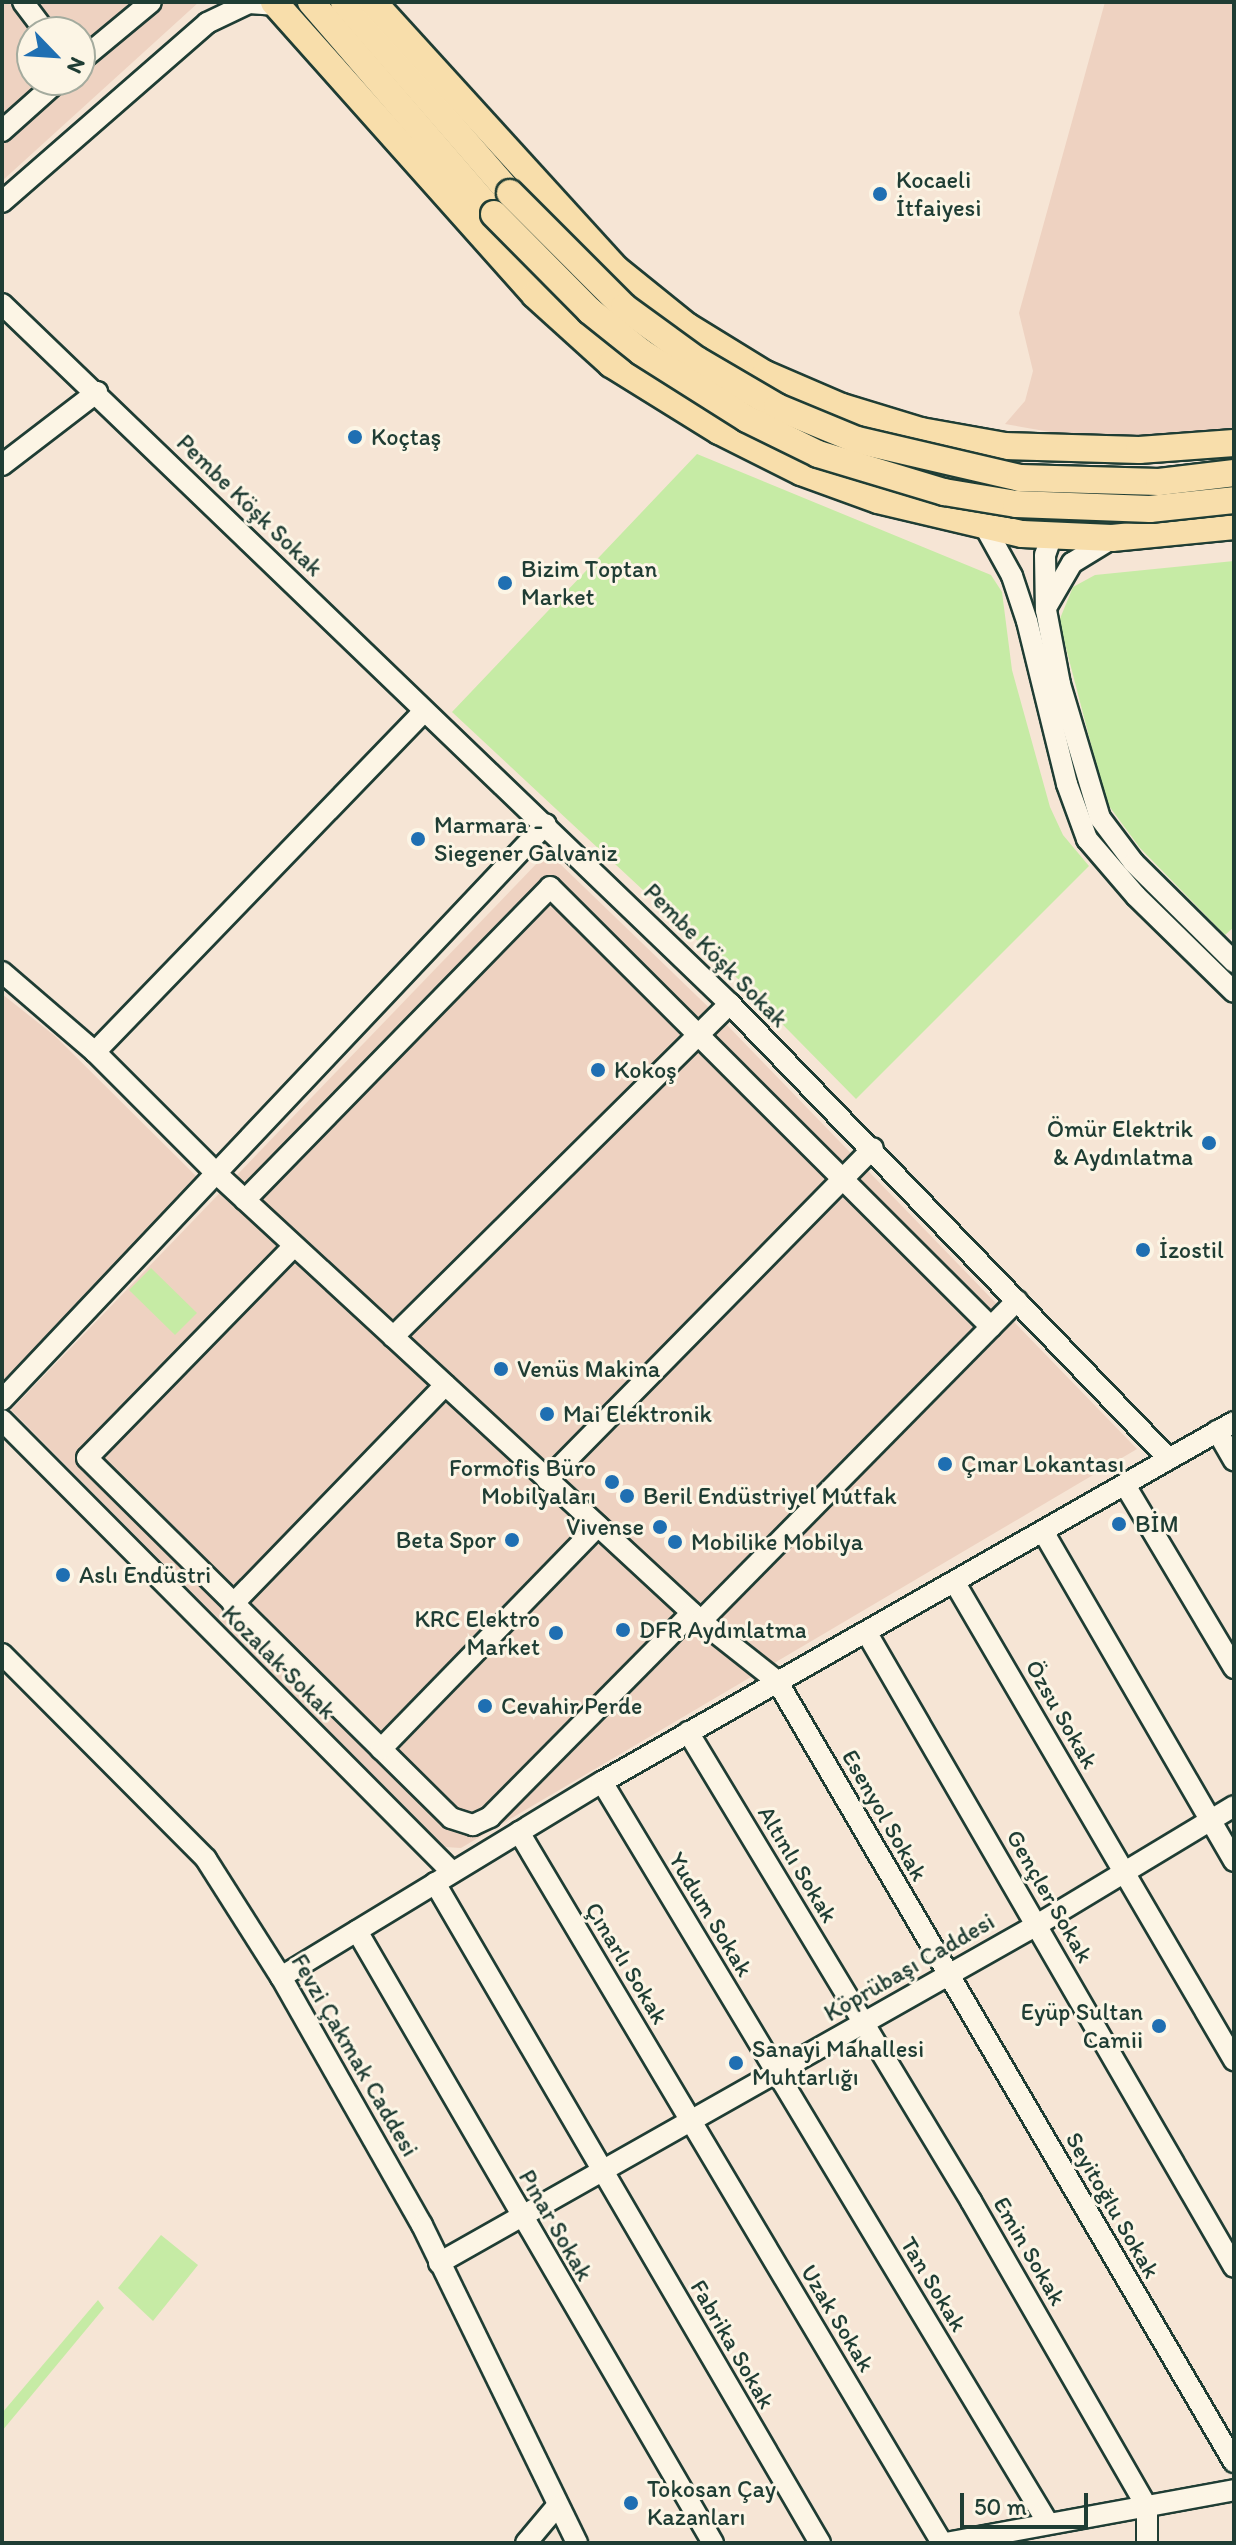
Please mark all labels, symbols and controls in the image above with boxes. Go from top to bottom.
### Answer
north arrow [16,16,96,96]
text: N [61,53,92,78]
place label: Kocaeli İtfaiyesi [896,166,981,222]
marker: Kocaeli İtfaiyesi [871,185,889,203]
place label: Koçtaş [371,423,441,451]
street label: Pembe Köşk Sokak [171,428,329,582]
marker: Koçtaş [346,428,364,446]
place label: Bizim Toptan Market [521,555,655,611]
marker: Bizim Toptan Market [496,574,514,592]
place label: Marmara - Siegener Galvaniz [434,811,618,867]
marker: Marmara - Siegener Galvaniz [409,830,427,848]
street label: Pembe Köşk Sokak [638,877,794,1033]
place label: Kokoş [614,1056,677,1084]
marker: Kokoş [589,1061,607,1079]
place label: Ömür Elektrik & Aydınlatma [1047,1115,1193,1171]
marker: Ömür Elektrik & Aydınlatma [1200,1134,1218,1152]
place label: İzostil [1159,1236,1224,1264]
marker: İzostil [1134,1241,1152,1259]
place label: Venüs Makina [517,1355,660,1383]
marker: Venüs Makina [492,1360,510,1378]
place label: Mai Elektronik [563,1400,712,1428]
marker: Mai Elektronik [538,1405,556,1423]
place label: Çınar Lokantası [961,1450,1123,1478]
place label: Formofis Büro Mobilyaları [449,1454,596,1510]
marker: Çınar Lokantası [936,1455,954,1473]
marker: Formofis Büro Mobilyaları [603,1473,621,1491]
place label: Beril Endüstriyel Mutfak [643,1482,895,1510]
marker: Beril Endüstriyel Mutfak [618,1487,636,1505]
place label: BİM [1135,1510,1179,1538]
place label: Vivense [566,1513,644,1541]
marker: BİM [1110,1515,1128,1533]
marker: Vivense [651,1518,669,1536]
place label: Beta Spor [395,1526,496,1554]
place label: Mobilike Mobilya [691,1528,863,1556]
marker: Beta Spor [503,1531,521,1549]
marker: Mobilike Mobilya [666,1533,684,1551]
place label: Aslı Endüstri [79,1561,211,1589]
marker: Aslı Endüstri [54,1566,72,1584]
street label: Kozalak Sokak [216,1599,342,1725]
place label: KRC Elektro Market [414,1605,540,1661]
place label: DFR Aydınlatma [639,1616,807,1644]
marker: DFR Aydınlatma [614,1621,632,1639]
marker: KRC Elektro Market [547,1624,565,1642]
street label: Özsu Sokak [1019,1655,1105,1773]
place label: Cevahir Perde [501,1692,642,1720]
marker: Cevahir Perde [476,1697,494,1715]
street label: Esenyol Sokak [836,1745,934,1885]
street label: Altınlı Sokak [752,1800,844,1928]
street label: Gençler Sokak [1000,1825,1100,1967]
street label: Yudum Sokak [663,1847,759,1981]
street label: Çınarlı Sokak [579,1897,675,2029]
street label: Köprübaşı Caddesi [819,1906,999,2028]
street label: Fevzi Çakmak Caddesi [285,1949,425,2161]
place label: Eyüp Sultan Camii [1020,1998,1143,2054]
marker: Eyüp Sultan Camii [1150,2017,1168,2035]
place label: Sanayi Mahallesi Muhtarlığı [752,2035,924,2091]
marker: Sanayi Mahallesi Muhtarlığı [727,2054,745,2072]
street label: Seyitoğlu Sokak [1060,2127,1166,2283]
street label: Pınar Sokak [513,2165,599,2285]
street label: Emin Sokak [988,2192,1072,2310]
street label: Tan Sokak [895,2232,973,2336]
street label: Uzak Sokak [795,2259,881,2377]
street label: Fabrika Sokak [684,2274,782,2414]
place label: Tokosan Çay Kazanları [647,2475,776,2531]
scale bar [964,2477,1092,2527]
text: 50 m [974,2492,1027,2521]
marker: Tokosan Çay Kazanları [622,2494,640,2512]

